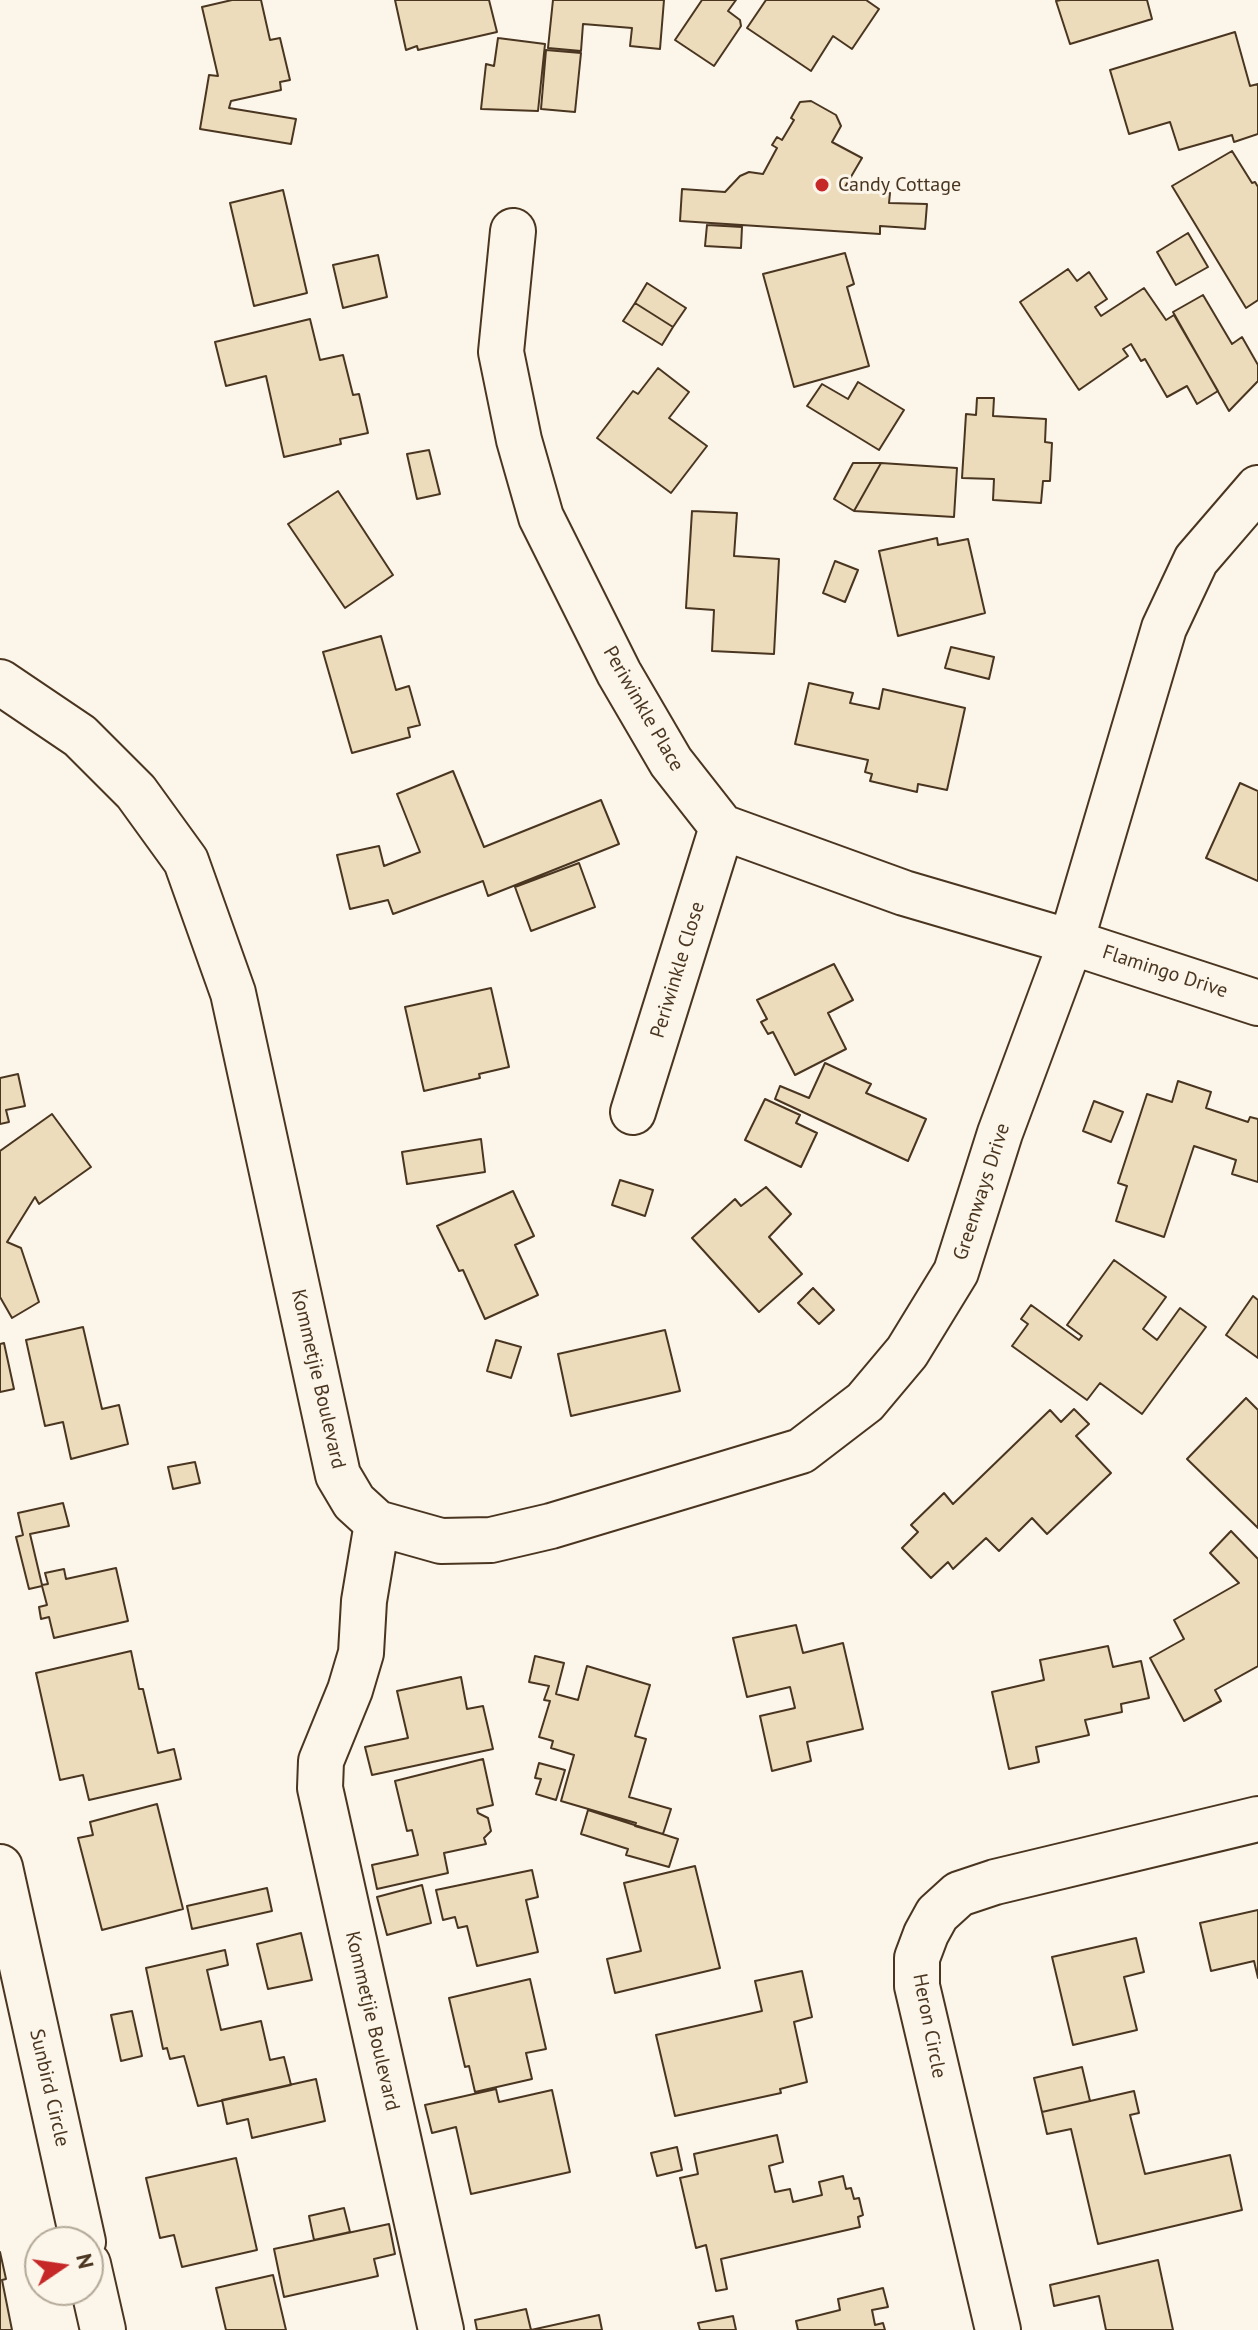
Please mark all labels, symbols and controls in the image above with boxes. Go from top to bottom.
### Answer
place label: Candy Cottage [838,173,961,197]
marker: Candy Cottage [813,176,831,194]
street label: Periwinkle Place [598,642,688,776]
street label: Periwinkle Close [646,899,710,1041]
street label: Flamingo Drive [1099,940,1231,1004]
street label: Greenways Drive [949,1120,1015,1264]
street label: Kommetjie Boulevard [286,1287,350,1471]
street label: Kommetjie Boulevard [340,1929,404,2113]
street label: Heron Circle [907,1972,951,2080]
street label: Sunbird Circle [24,2027,74,2149]
north arrow [24,2226,104,2306]
text: N [70,2251,101,2271]

